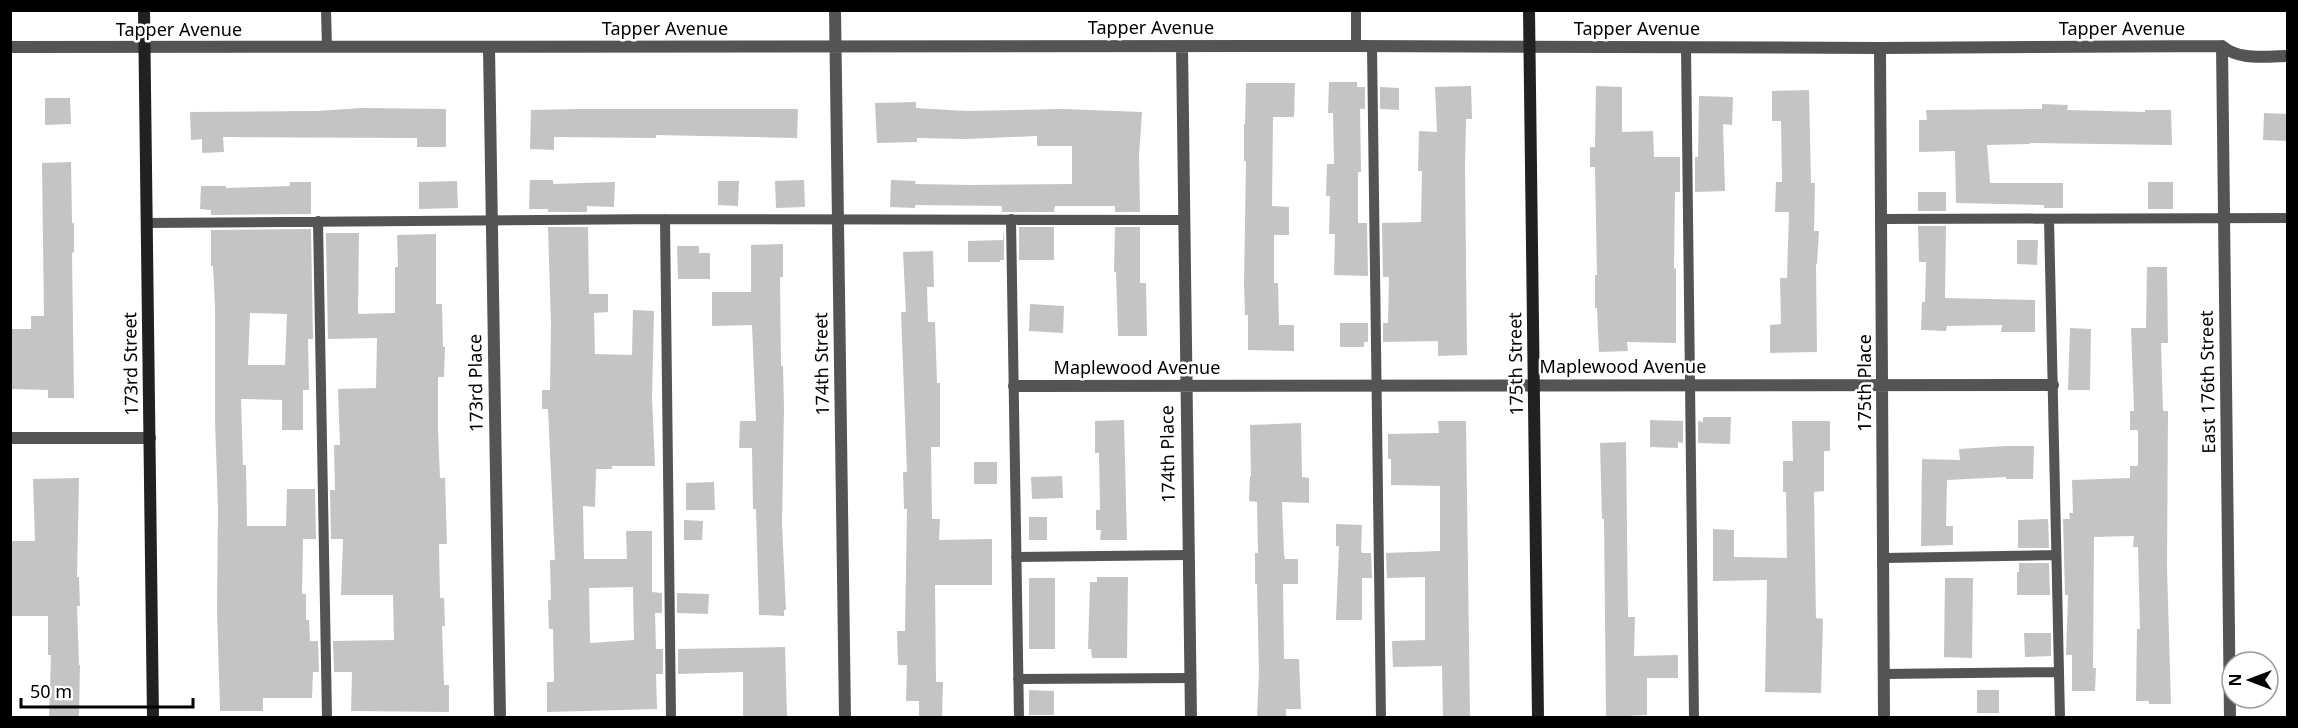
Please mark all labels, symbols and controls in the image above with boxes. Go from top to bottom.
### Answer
street label: Tapper Avenue [1088,15,1214,39]
street label: Tapper Avenue [602,16,728,40]
street label: Tapper Avenue [1574,16,1700,40]
street label: Tapper Avenue [2059,16,2185,40]
street label: Tapper Avenue [116,17,242,41]
street label: East 176th Street [2194,310,2220,454]
street label: 173rd Street [117,311,143,416]
street label: 174th Street [808,312,834,416]
street label: 175th Street [1502,312,1528,416]
street label: 173rd Place [462,334,488,432]
street label: 175th Place [1852,334,1876,432]
street label: Maplewood Avenue [1540,354,1706,378]
street label: Maplewood Avenue [1054,355,1220,379]
street label: 174th Place [1154,405,1180,503]
north arrow [2220,650,2280,710]
scale bar [21,671,194,709]
text: N [2224,673,2246,687]
text: 50 m [30,679,72,703]

